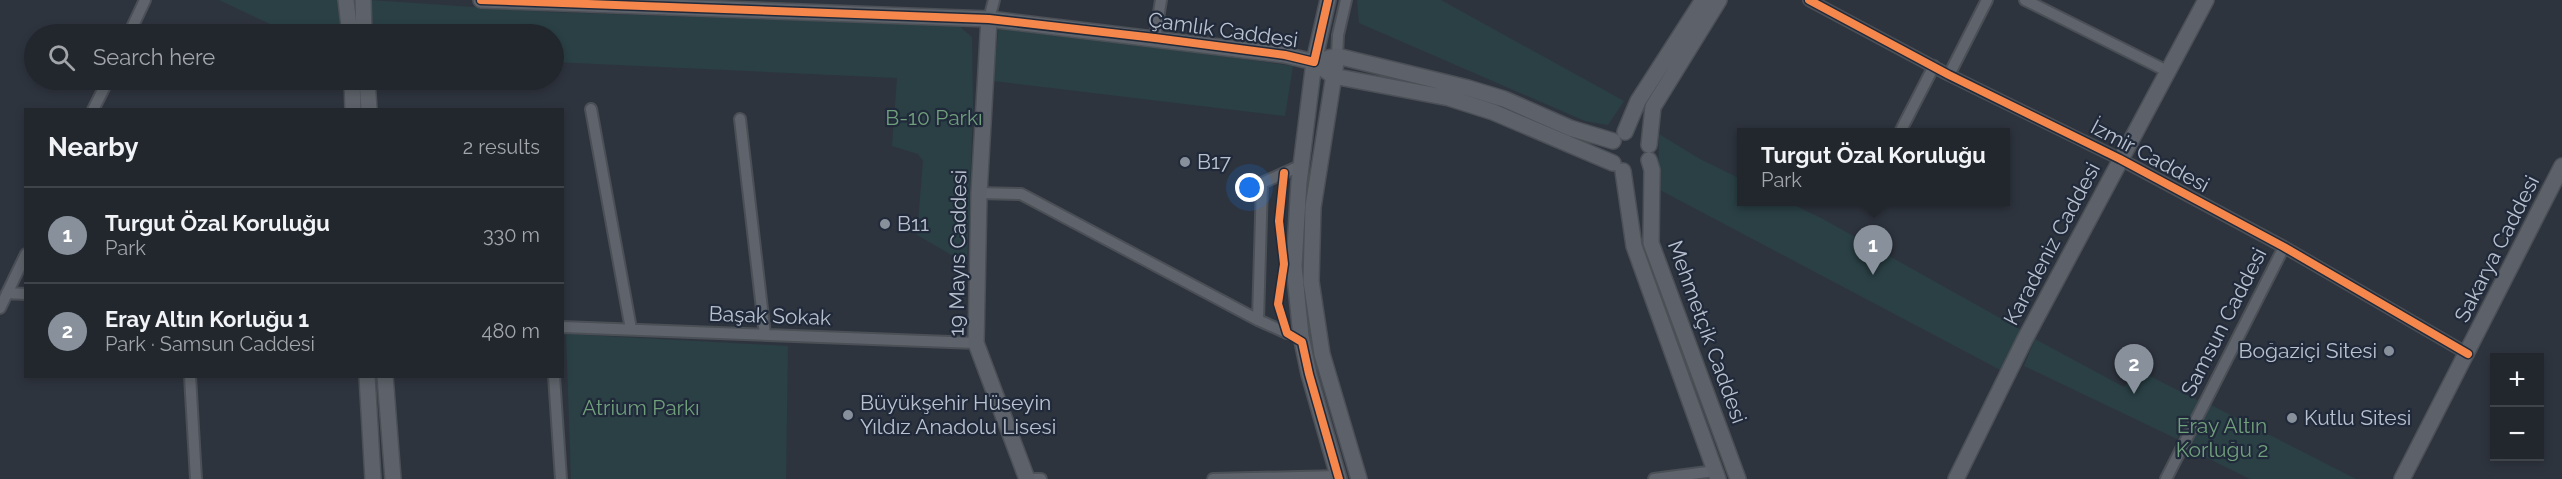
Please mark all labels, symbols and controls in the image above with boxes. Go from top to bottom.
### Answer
street label: Çamlık Caddesi [1147,7,1300,52]
search box [24,24,564,90]
icon: search [45,41,78,74]
text: Search here [93,44,215,70]
park label: B-10 Parkı [885,105,983,130]
street label: İzmir Caddesi [2087,114,2214,197]
popup [1737,128,2010,206]
text: Nearby [48,132,138,162]
text: 2 results [463,135,540,159]
text: Turgut Özal Koruluğu [1761,142,1986,168]
place label: B17 [1197,149,1232,174]
marker: B17 [1178,155,1192,169]
street label: Karadeniz Caddesi [1998,158,2105,329]
text: Park [1761,168,1802,192]
street label: 19 Mayıs Caddesi [944,170,971,336]
street label: Sakarya Caddesi [2449,171,2544,326]
your location [1235,173,1264,202]
text: Turgut Özal Koruluğu [105,210,330,236]
place label: B11 [897,211,929,236]
marker: B11 [878,217,892,231]
text: 1 [63,223,72,247]
text: 330 m [483,223,540,247]
pin: 1 [1854,226,1892,275]
text: Park [105,236,146,260]
street label: Mehmetçik Caddesi [1663,237,1752,427]
street label: Samsun Caddesi [2175,244,2272,400]
street label: Başak Sokak [708,301,832,330]
text: Eray Altın Korluğu 1 [105,306,309,332]
text: 2 [62,319,73,343]
text: 480 m [482,319,540,343]
text: Park · Samsun Caddesi [105,332,315,356]
place label: Boğaziçi Sitesi [2239,338,2377,363]
pin: 2 [2114,344,2154,394]
marker: Boğaziçi Sitesi [2382,344,2396,358]
map controls [2490,353,2544,461]
button: + [2490,353,2544,407]
place label: Büyükşehir Hüseyin Yıldız Anadolu Lisesi [860,390,1056,439]
park label: Atrium Parkı [582,395,700,420]
place label: Kutlu Sitesi [2304,405,2411,430]
button: − [2490,407,2544,461]
marker: Büyükşehir Hüseyin Yıldız Anadolu Lisesi [841,408,855,422]
marker: Kutlu Sitesi [2285,411,2299,425]
park label: Eray Altın Korluğu 2 [2176,413,2268,462]

